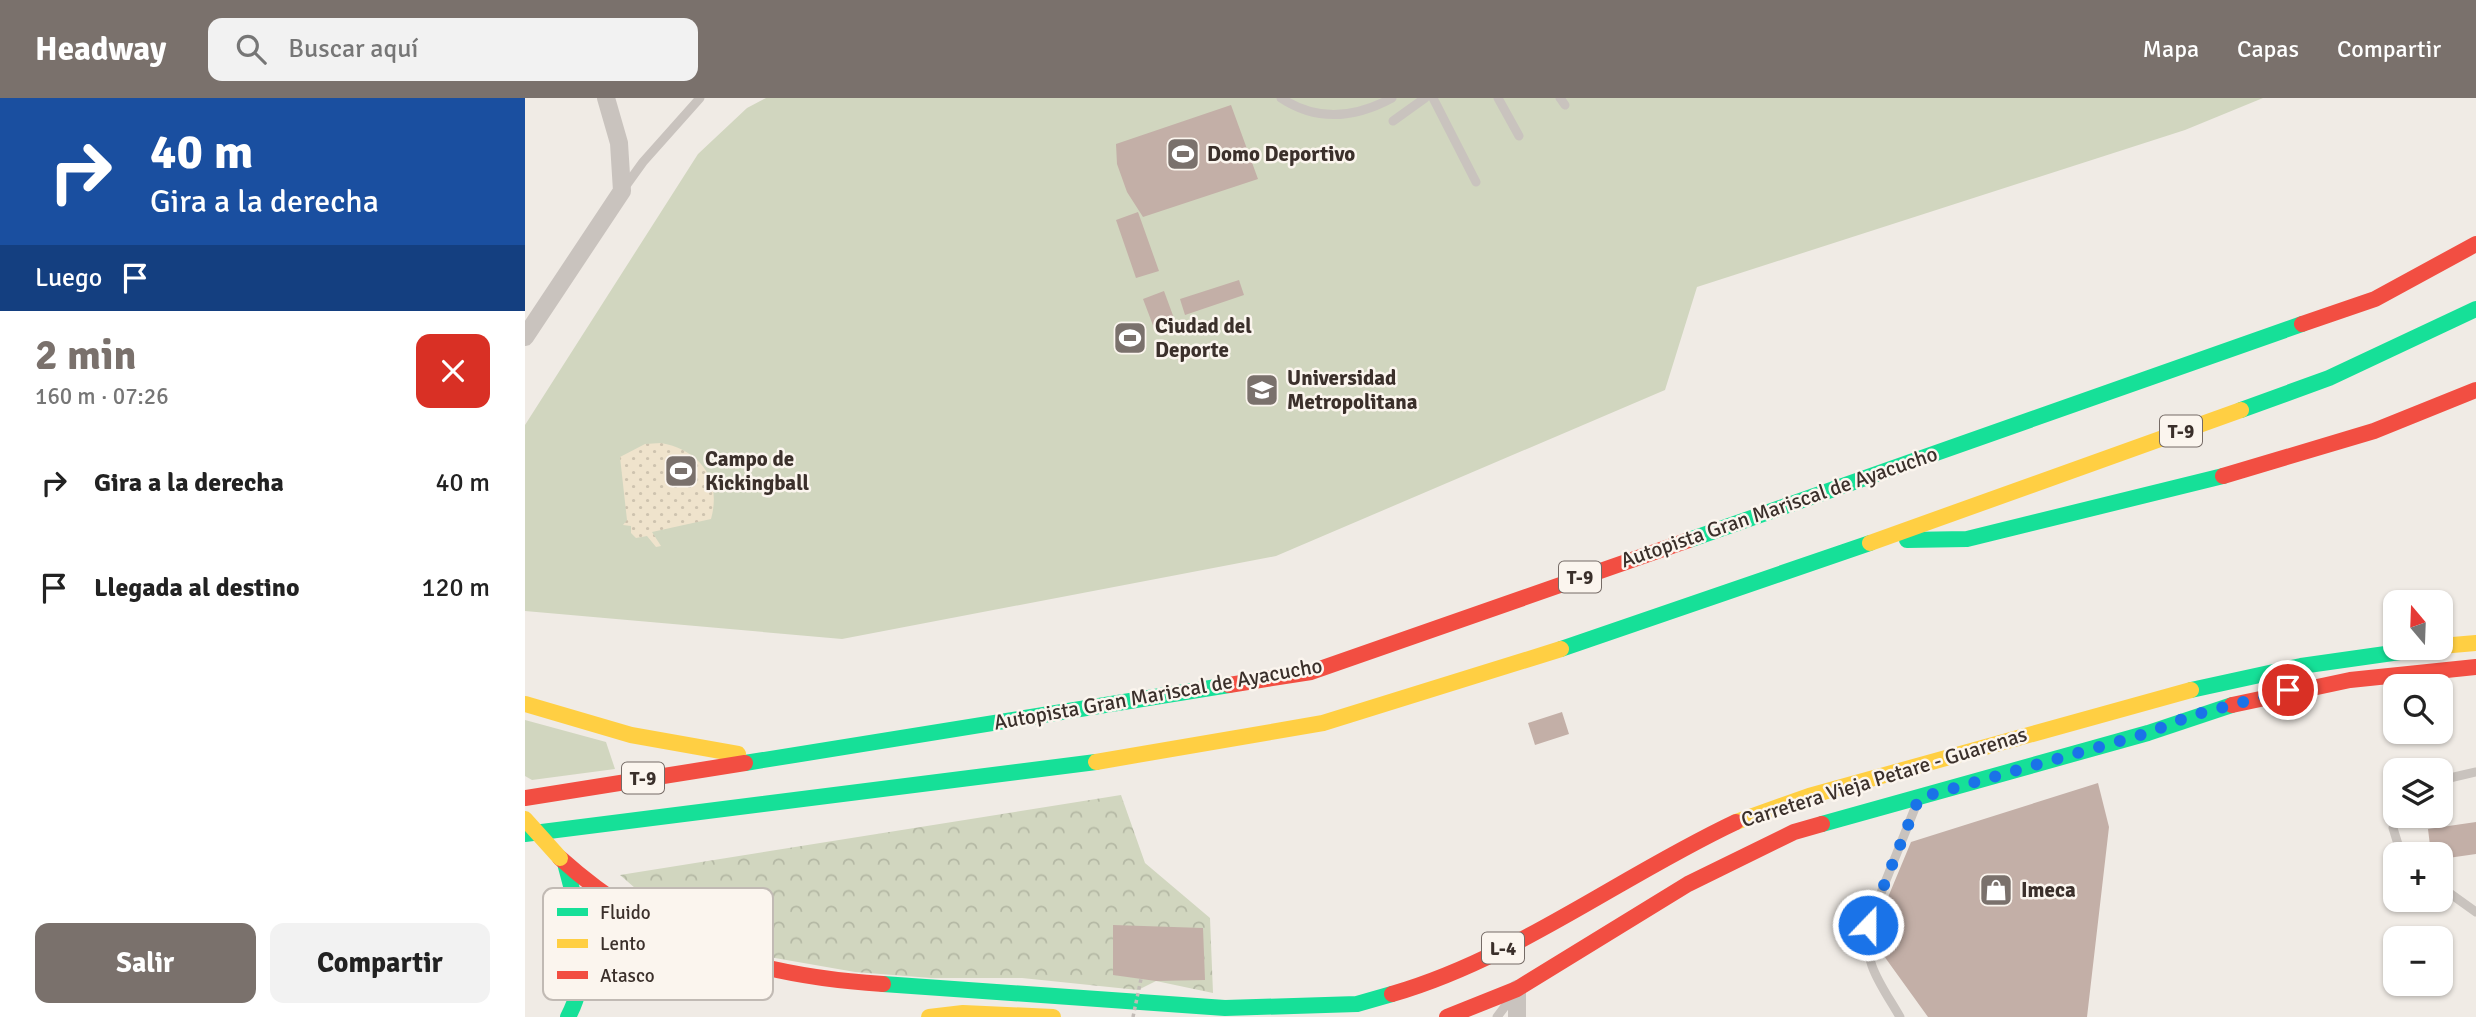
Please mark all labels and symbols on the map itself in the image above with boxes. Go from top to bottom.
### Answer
sports icon: Domo Deportivo [1164,135,1202,173]
place label: Domo Deportivo [1207,141,1355,167]
place label: Ciudad del Deporte [1155,313,1252,363]
sports icon: Ciudad del Deporte [1111,319,1149,357]
place label: Universidad Metropolitana [1287,365,1418,415]
school or university icon: Universidad Metropolitana [1243,371,1281,409]
road number: T-9 [2160,416,2202,446]
street label: Autopista Gran Mariscal de Ayacucho [1617,440,1941,574]
place label: Campo de Kickingball [705,446,810,496]
sports icon: Campo de Kickingball [662,452,700,490]
road number: T-9 [1559,562,1601,592]
north arrow [2383,590,2453,660]
street label: Autopista Gran Mariscal de Ayacucho [992,652,1324,736]
pin [2258,660,2318,720]
street label: Carretera Vieja Petare - Guarenas [1738,721,2030,833]
road number: T-9 [622,762,664,793]
shop icon: Imeca [1977,871,2015,909]
place label: Imeca [2021,877,2076,903]
legend [543,888,773,1000]
position arrow [1831,888,1905,962]
text: Fluido [600,901,651,925]
text: Lento [600,932,646,956]
road number: L-4 [1482,932,1524,964]
text: Atasco [600,964,655,988]

